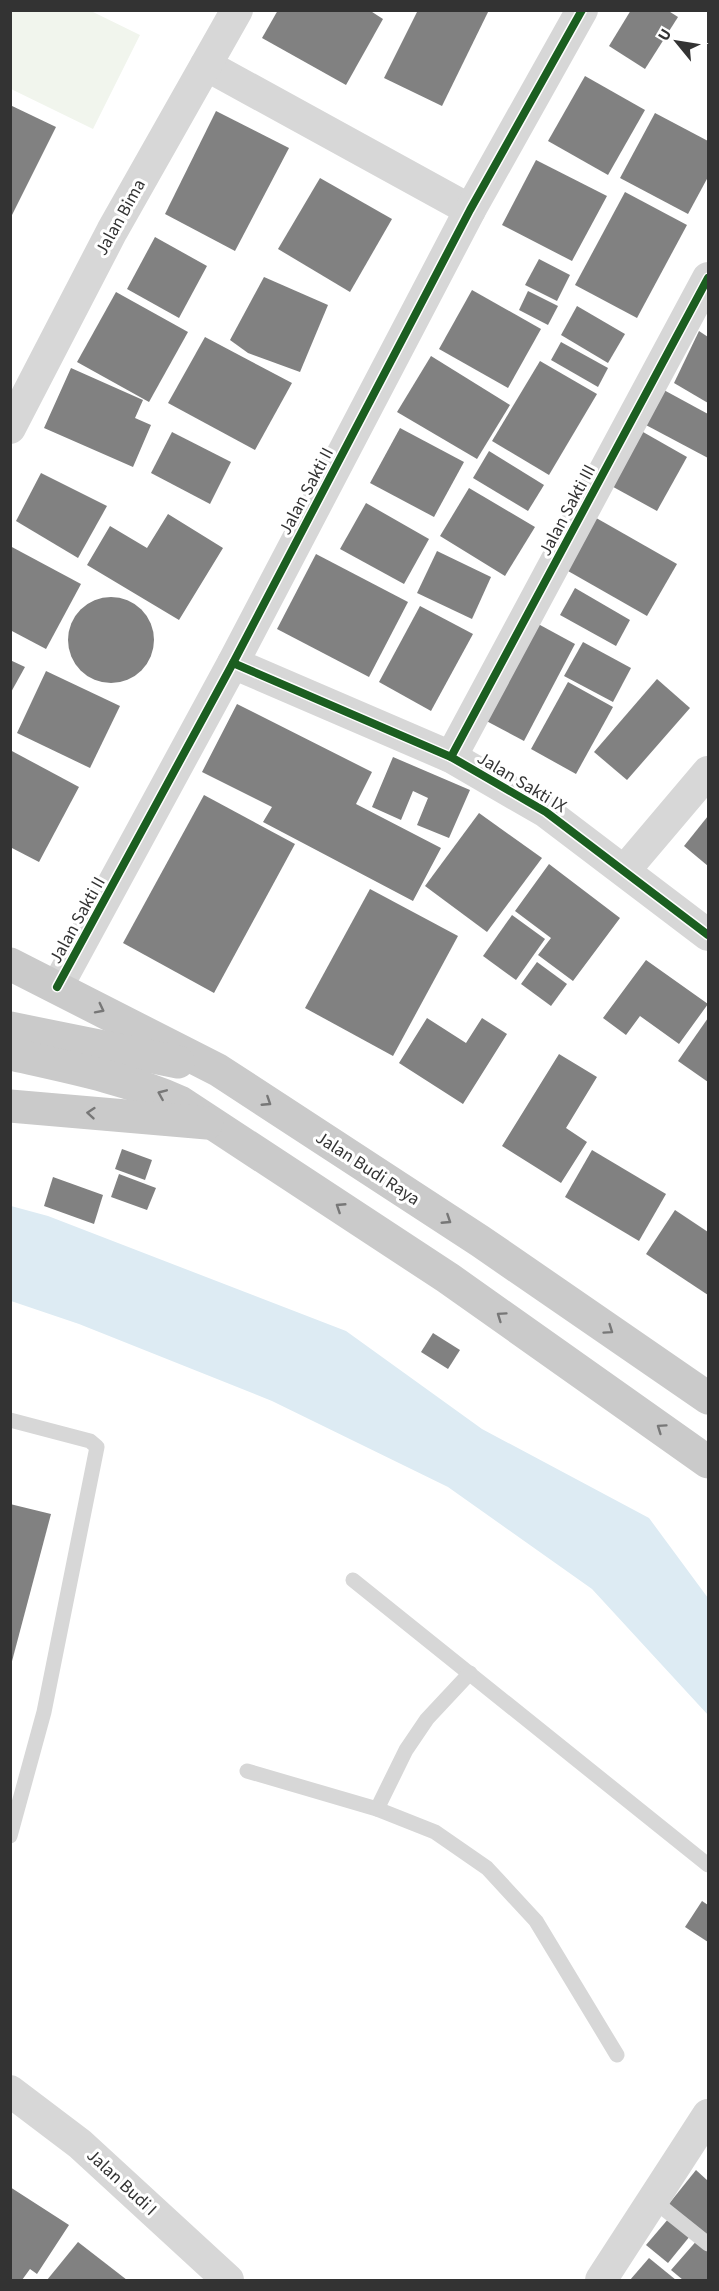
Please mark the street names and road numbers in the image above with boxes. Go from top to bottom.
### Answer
street label: Jalan Bima [89,175,152,260]
street label: Jalan Sakti II [273,443,340,539]
street label: Jalan Sakti III [533,460,602,560]
street label: Jalan Sakti IX [472,746,571,819]
street label: Jalan Sakti II [43,872,112,968]
street label: Jalan Budi Raya [311,1125,425,1211]
street label: Jalan Budi I [81,2143,162,2221]

